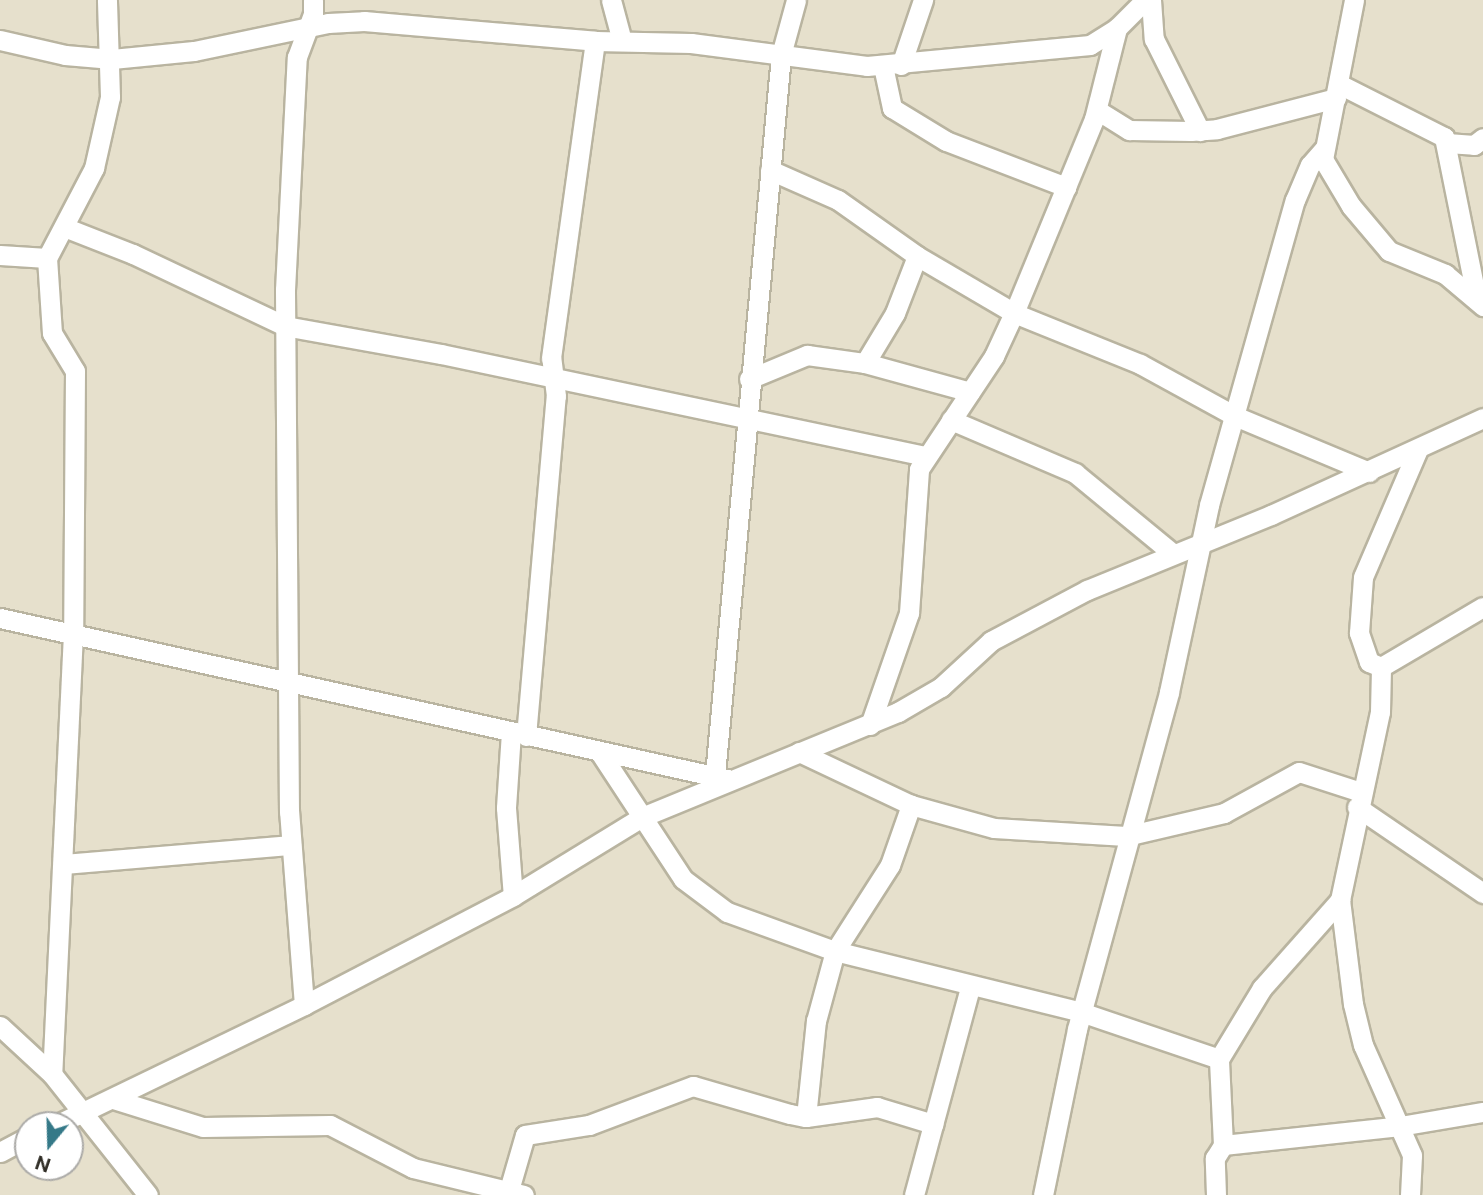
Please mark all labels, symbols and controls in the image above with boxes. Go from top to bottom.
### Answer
north arrow [14,1111,84,1181]
text: N [32,1151,53,1177]

